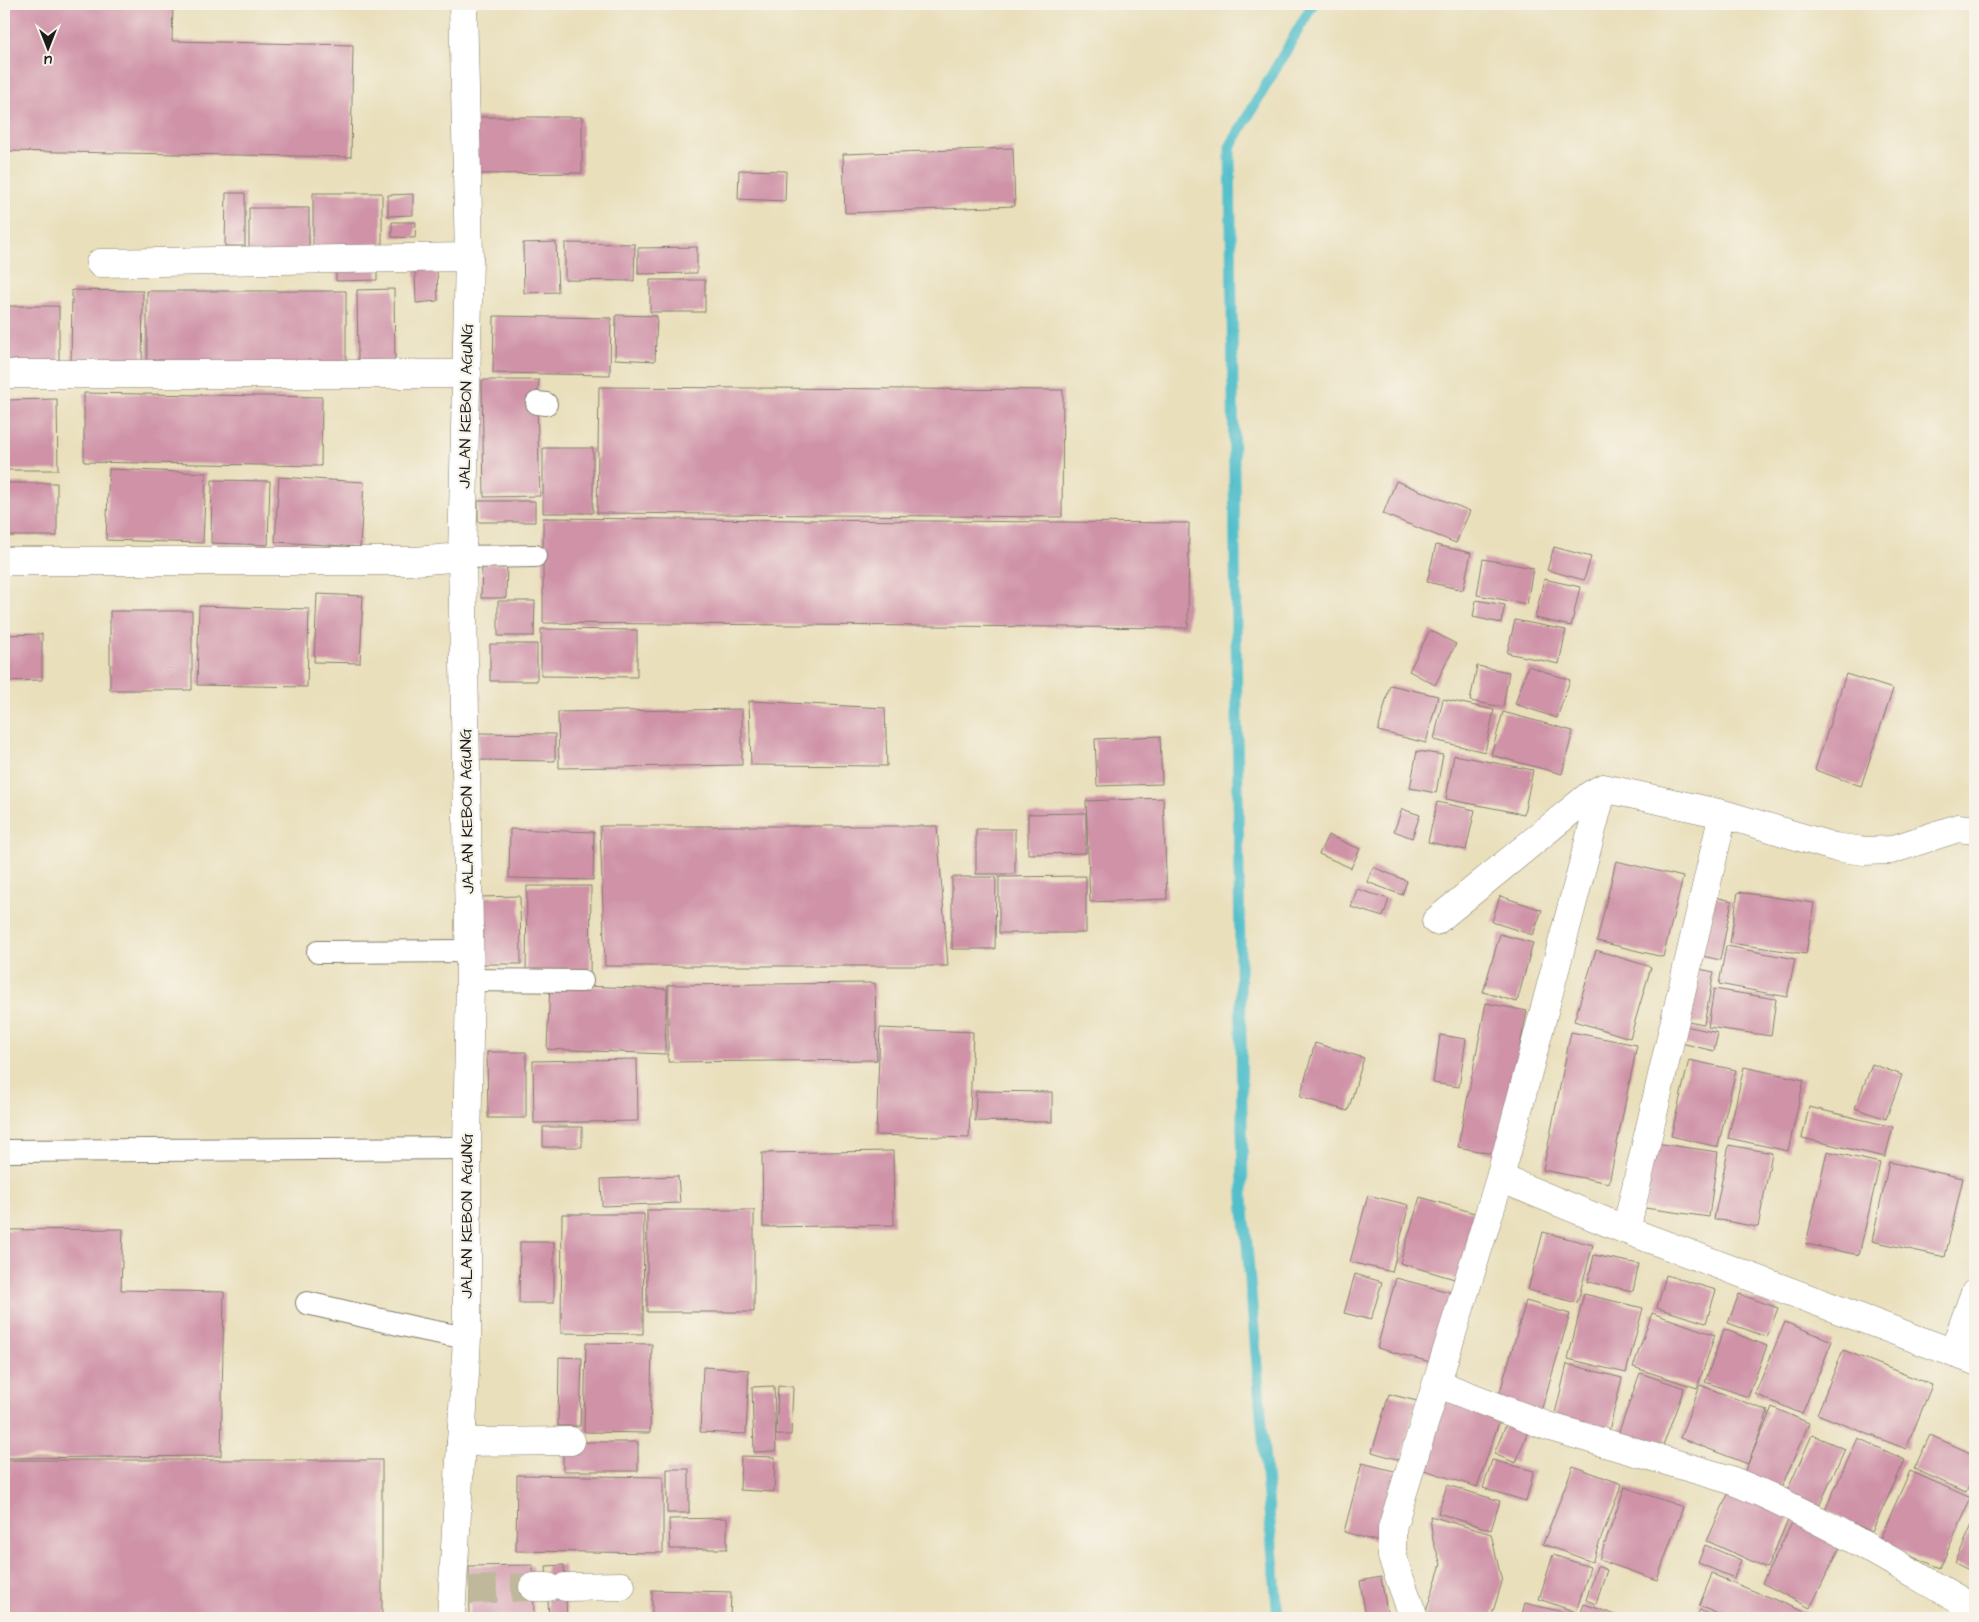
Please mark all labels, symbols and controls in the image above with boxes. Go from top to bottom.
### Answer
north arrow [22,22,72,72]
text: U [44,50,52,70]
street label: JALAN KEBON AGUNG [454,323,478,489]
street label: JALAN KEBON AGUNG [455,728,479,894]
street label: JALAN KEBON AGUNG [456,1133,478,1299]

